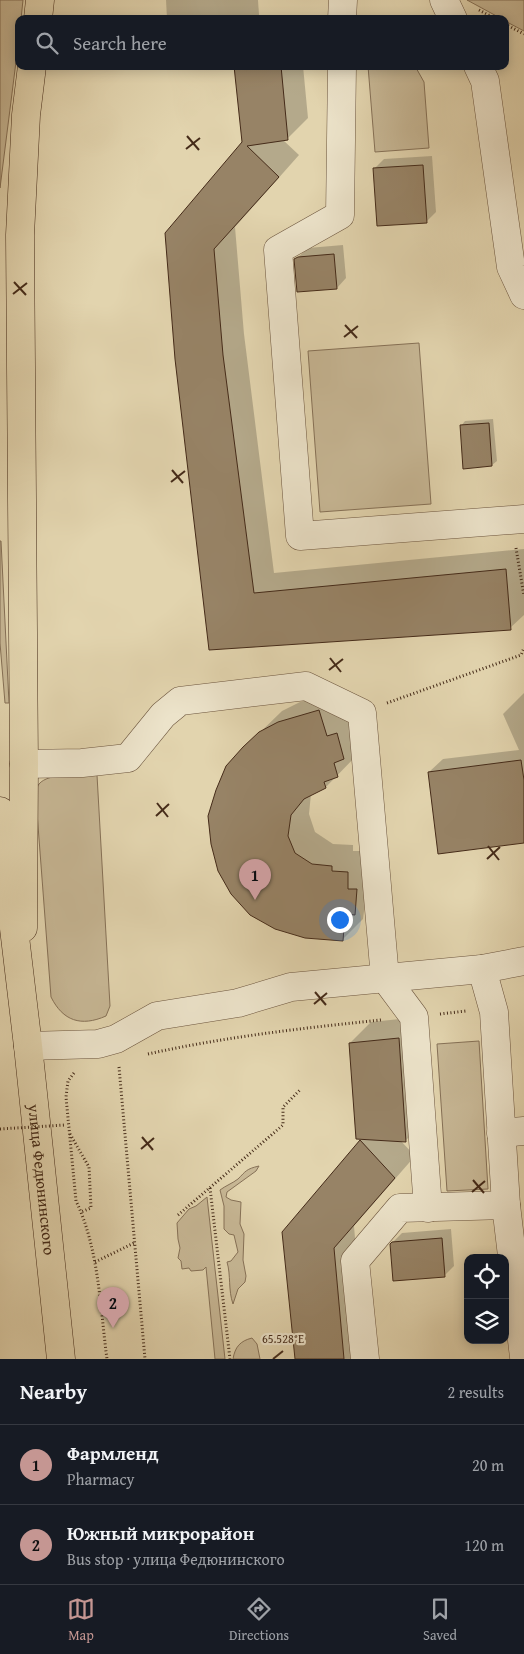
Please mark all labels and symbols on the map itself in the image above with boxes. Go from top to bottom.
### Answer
pin: 1 [239,859,271,900]
your location [327,907,353,933]
street label: улица Федюнинского [22,1102,62,1256]
pin: 2 [97,1287,129,1328]
text: 65.528°E [262,1330,304,1347]

